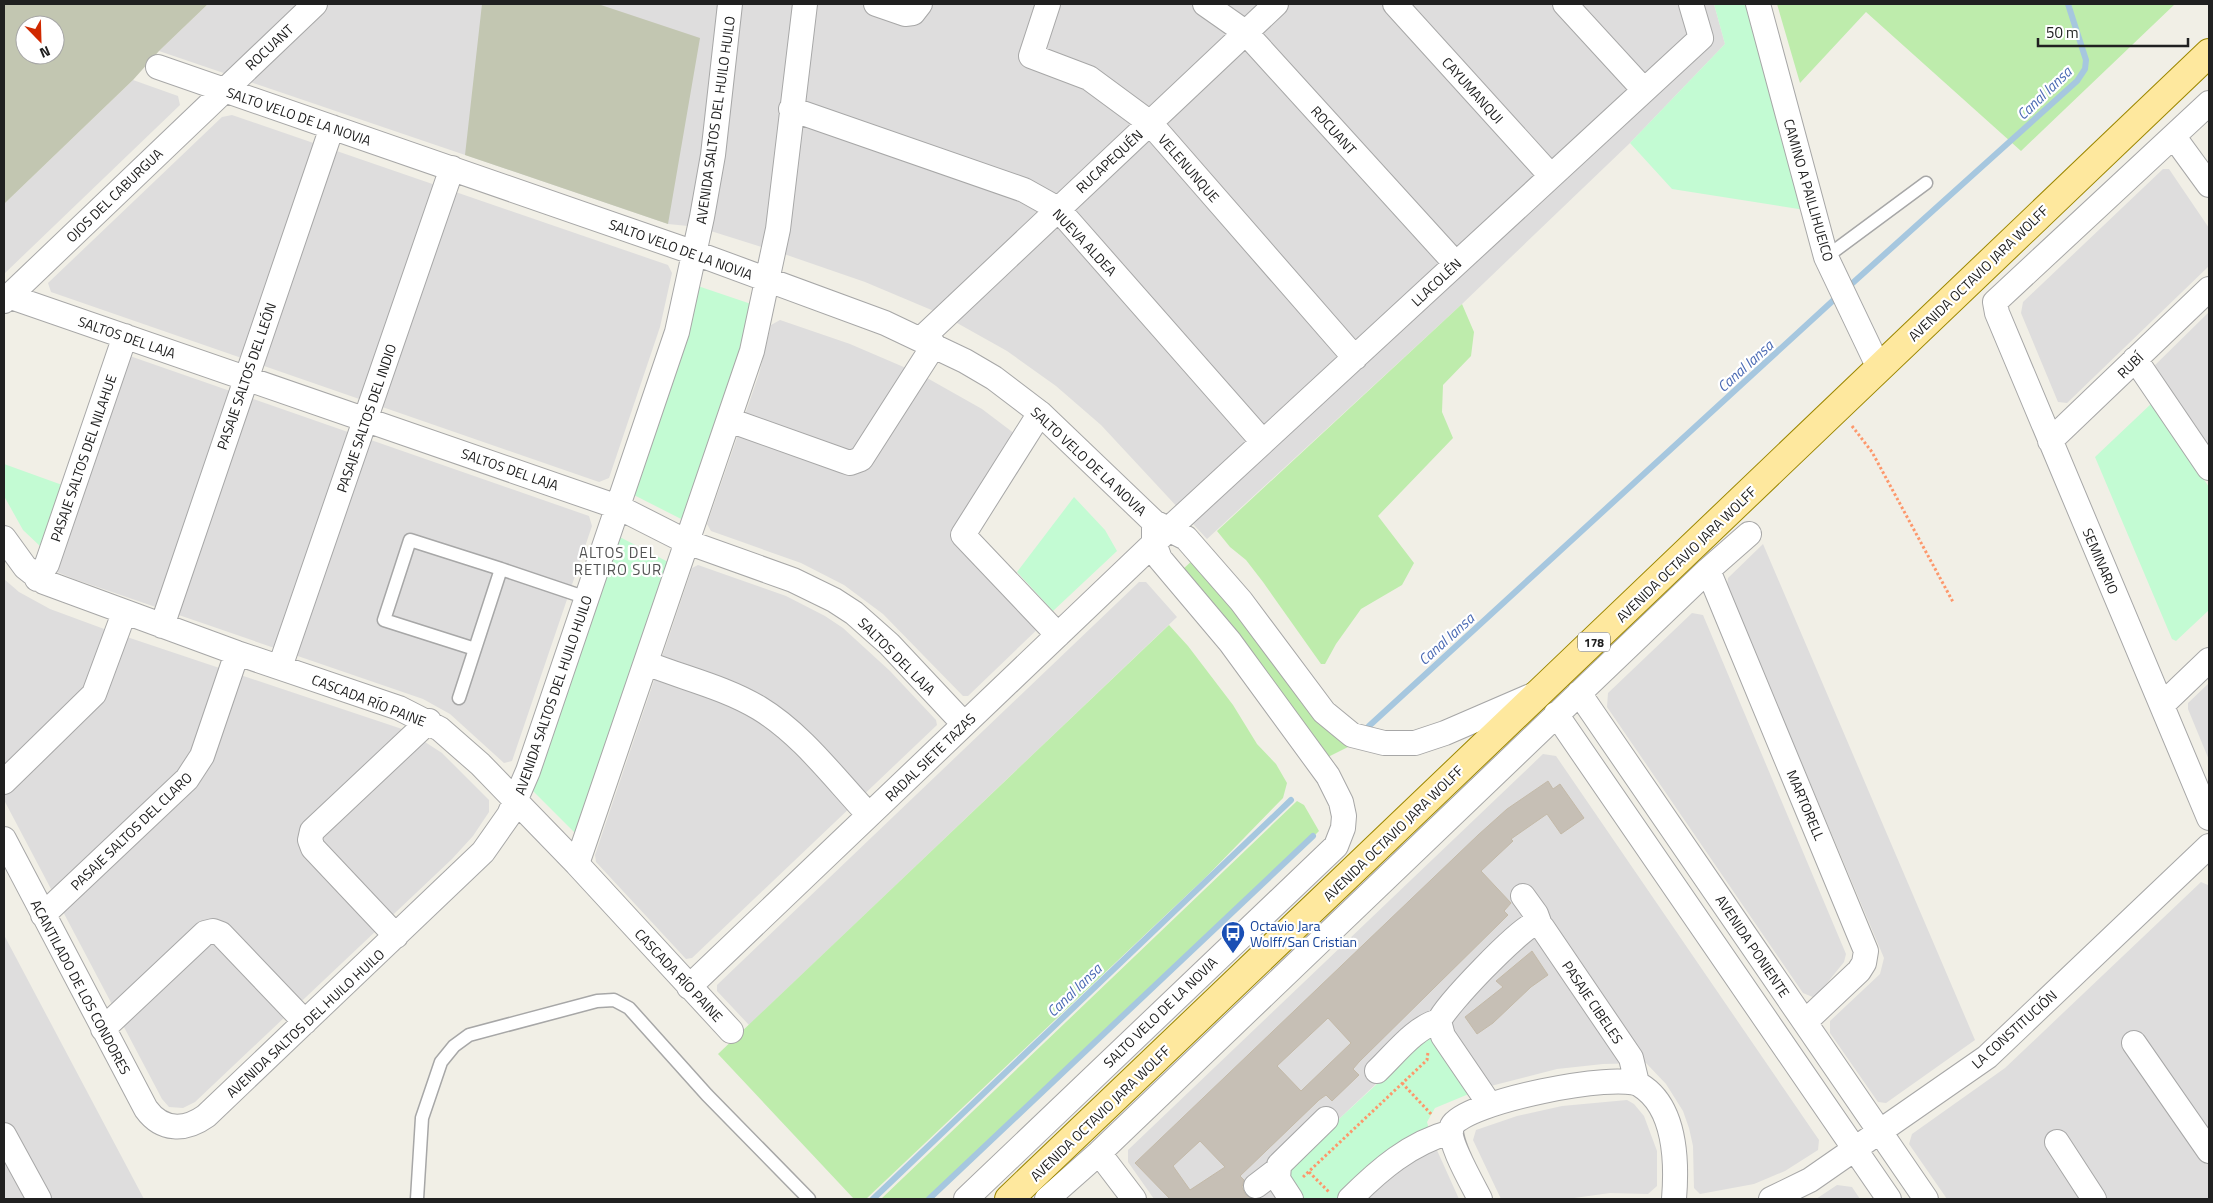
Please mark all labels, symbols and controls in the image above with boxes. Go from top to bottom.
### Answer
north arrow [15,15,65,65]
street label: AVENIDA SALTOS DEL HUILO HUILO [690,15,740,225]
scale bar [2038,15,2188,47]
street label: ROCUANT [240,19,298,75]
text: 50 m [2046,21,2079,44]
text: N [37,41,54,64]
street label: CAYUMANQUI [1437,52,1509,128]
water label: Canal Iansa [2011,60,2078,125]
street label: SALTO VELO DE LA NOVIA [224,81,375,151]
street label: ROCUANT [1306,101,1362,160]
street label: CAMINO A PAILLIHUEICO [1779,116,1839,264]
street label: RUCAPEQUÉN [1071,124,1147,198]
street label: VELENUNQUE [1153,129,1225,207]
street label: OJOS DEL CABURGUA [61,143,168,247]
street label: AVENIDA OCTAVIO JARA WOLFF [1903,200,2053,346]
street label: NUEVA ALDEA [1048,204,1122,281]
street label: SALTO VELO DE LA NOVIA [606,213,756,285]
street label: LLACOLÉN [1406,253,1466,311]
street label: PASAJE SALTOS DEL LEÓN [211,300,281,452]
street label: SALTOS DEL LAJA [75,310,179,364]
water label: Canal Iansa [1712,333,1779,398]
street label: PASAJE SALTOS DEL INDIO [331,341,401,495]
street label: RUBÍ [2112,347,2148,383]
street label: PASAJE SALTOS DEL NILAHUE [44,371,122,544]
street label: SALTO VELO DE LA NOVIA [1026,402,1152,521]
street label: SALTOS DEL LAJA [458,442,562,496]
street label: AVENIDA OCTAVIO JARA WOLFF [1611,481,1761,627]
street label: SEMINARIO [2078,525,2124,597]
district label: ALTOS DEL RETIRO SUR [574,541,662,581]
street label: AVENIDA SALTOS DEL HUILO HUILO [509,592,597,798]
water label: Canal Iansa [1413,606,1480,671]
street label: SALTOS DEL LAJA [853,612,941,700]
road number: 178 [1578,632,1610,652]
street label: CASCADA RÍO PAINE [309,669,429,732]
street label: RADAL SIETE TAZAS [880,708,980,806]
street label: AVENIDA OCTAVIO JARA WOLFF [1318,760,1468,906]
street label: PASAJE SALTOS DEL CLARO [65,767,197,895]
street label: MARTORELL [1782,767,1830,844]
street label: AVENIDA PONIENTE [1711,890,1795,1002]
street label: ACANTILADO DE LOS CONDORES [26,896,136,1078]
place label: Octavio Jara Wolff/San Cristian [1250,915,1357,952]
bus stop icon: Octavio Jara Wolff/San Cristian [1220,920,1246,954]
street label: CASCADA RÍO PAINE [630,924,728,1027]
street label: AVENIDA SALTOS DEL HUILO HUILO [221,944,389,1102]
street label: SALTO VELO DE LA NOVIA [1098,951,1222,1072]
street label: PASAJE CIBELES [1557,956,1629,1048]
water label: Canal Iansa [1041,957,1108,1022]
street label: LA CONSTITUCIÓN [1967,985,2061,1073]
street label: AVENIDA OCTAVIO JARA WOLFF [1025,1040,1175,1186]

